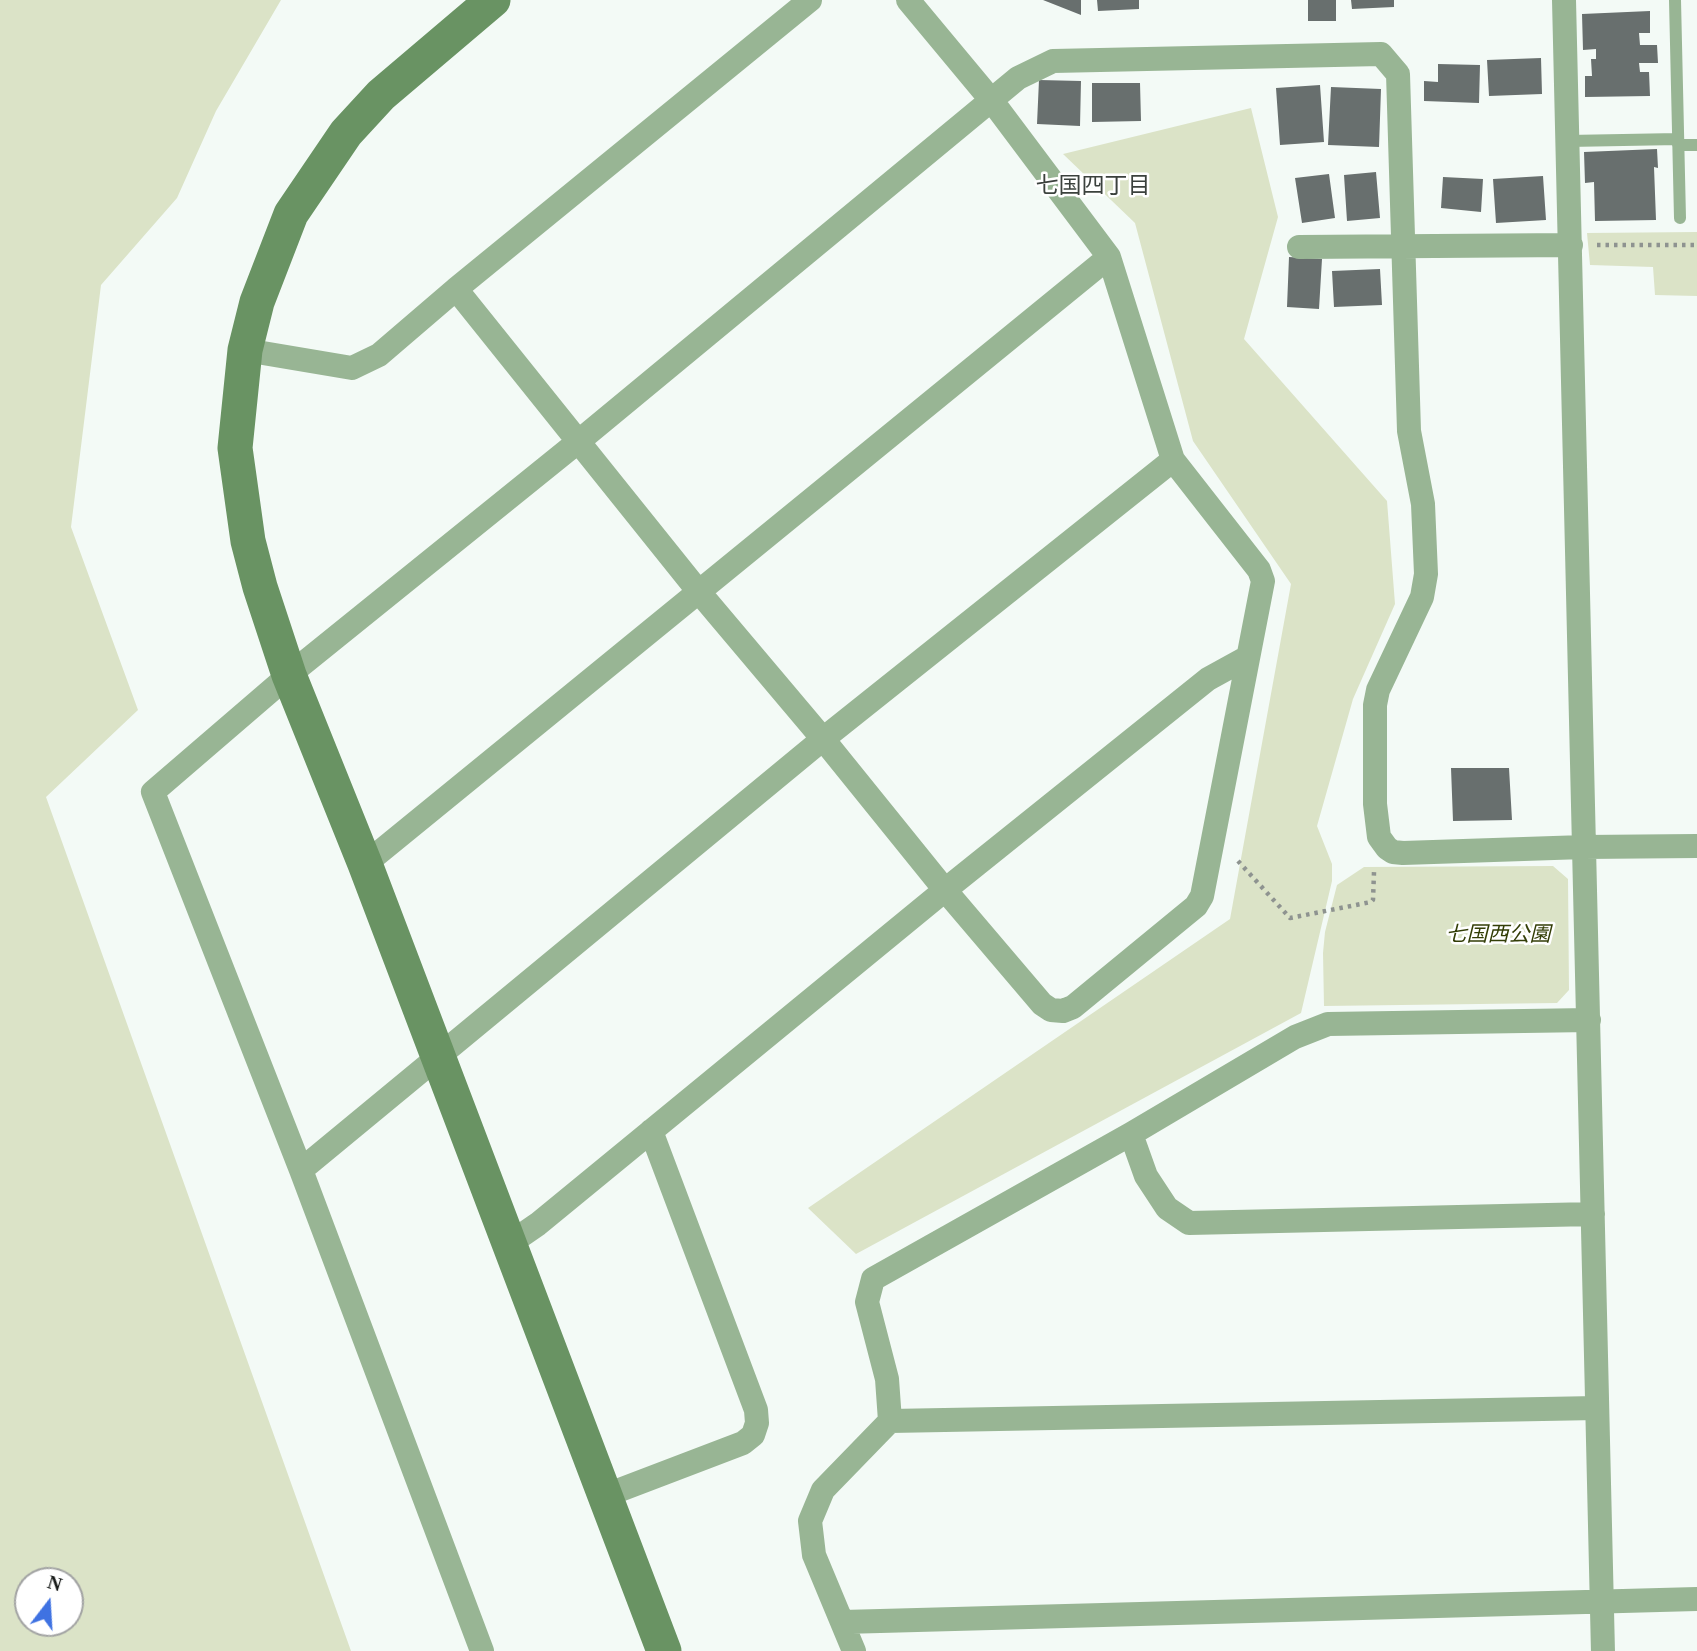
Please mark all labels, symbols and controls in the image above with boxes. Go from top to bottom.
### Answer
district label: 七国四丁目 [1036,173,1150,201]
park label: 七国西公園 [1446,922,1550,948]
north arrow [14,1567,84,1637]
text: N [45,1571,64,1595]

